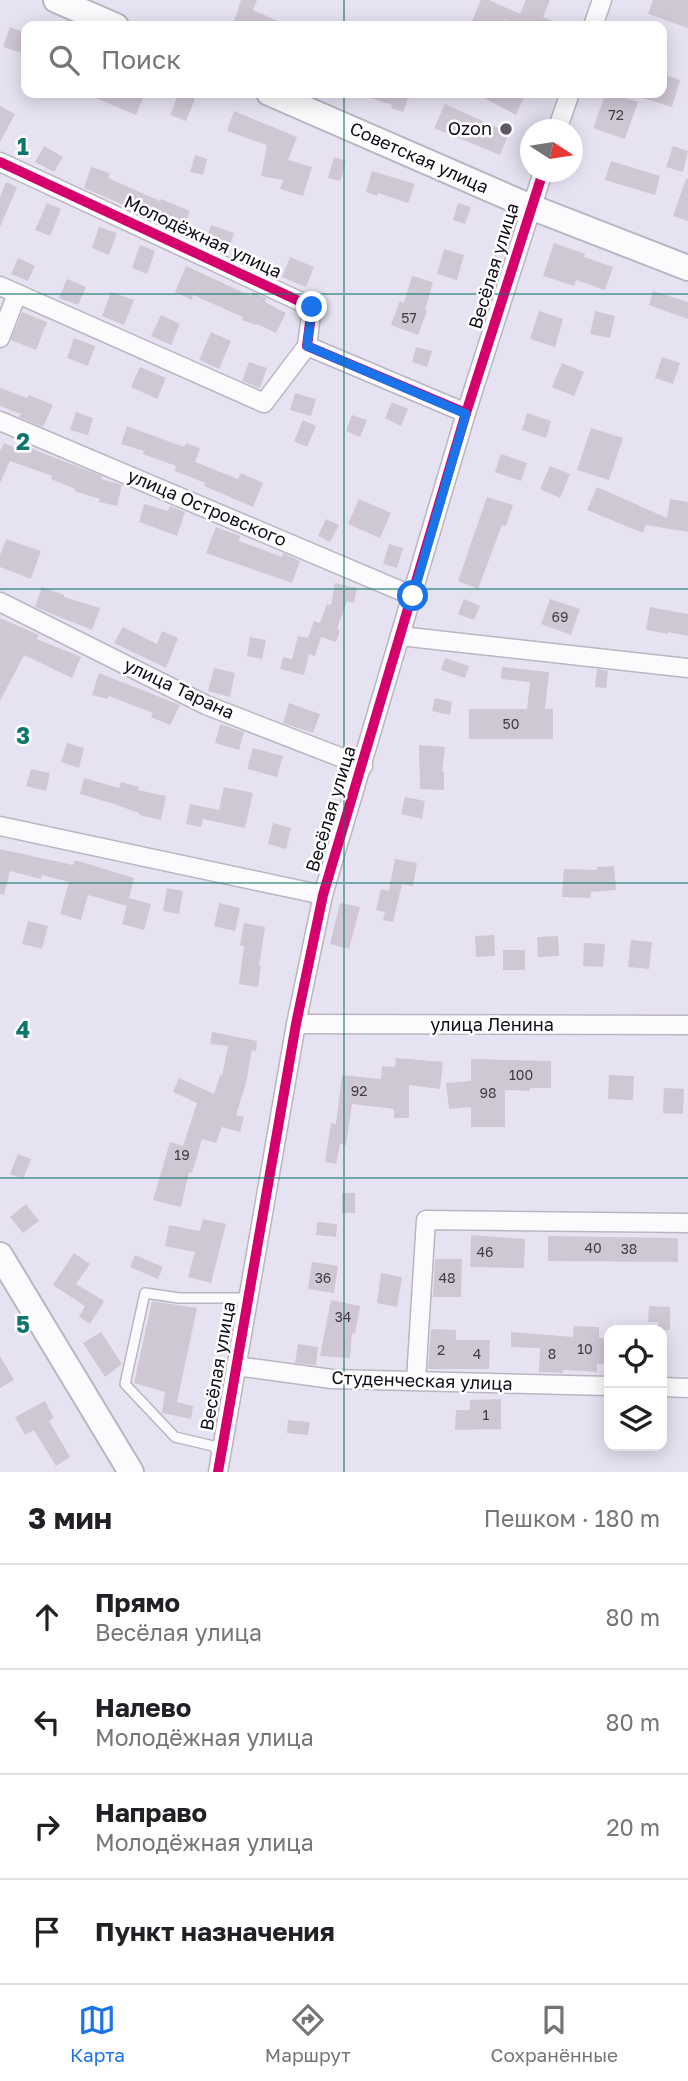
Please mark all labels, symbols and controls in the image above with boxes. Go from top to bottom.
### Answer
search box [21,21,667,98]
icon: search [45,41,83,79]
text: Поиск [101,44,181,75]
house number: 72 [608,106,624,123]
street label: Советская улица [347,117,492,198]
place label: Ozon [448,117,492,139]
north arrow [520,119,583,182]
marker: Ozon [498,121,514,137]
text: 1 [17,132,29,160]
street label: Молодёжная улица [121,190,286,282]
street label: Весёлая улица [463,200,523,331]
route end [296,291,327,322]
house number: 57 [401,309,417,326]
text: 2 [16,427,30,455]
street label: улица Островского [125,464,290,551]
route start [397,580,428,611]
house number: 69 [552,608,568,625]
street label: улица Тарана [121,653,238,723]
house number: 50 [503,715,519,732]
text: 3 [16,721,30,749]
street label: Весёлая улица [300,743,360,874]
street label: улица Ленина [430,1013,554,1035]
text: 4 [16,1015,30,1043]
house number: 100 [509,1066,533,1083]
house number: 92 [351,1082,367,1099]
house number: 98 [479,1084,497,1101]
house number: 19 [174,1146,190,1163]
house number: 40 [584,1239,602,1256]
house number: 38 [621,1240,637,1257]
house number: 46 [476,1243,494,1260]
house number: 36 [315,1269,331,1286]
house number: 48 [438,1269,456,1286]
street label: Весёлая улица [195,1300,239,1432]
house number: 34 [335,1308,351,1325]
text: 5 [16,1310,30,1338]
map controls [604,1325,667,1451]
button: locate [604,1325,667,1388]
house number: 10 [577,1340,593,1357]
house number: 2 [437,1341,445,1358]
house number: 4 [473,1345,481,1362]
house number: 8 [548,1345,556,1362]
street label: Студенческая улица [331,1366,513,1394]
button: layers [604,1388,667,1451]
house number: 1 [483,1406,490,1423]
text: 3 мин [28,1500,112,1536]
text: Пешком · 180 m [484,1504,660,1532]
text: Прямо [95,1587,180,1618]
icon: ahead [28,1598,66,1636]
text: 80 m [606,1603,660,1631]
text: Весёлая улица [95,1618,262,1646]
text: Налево [95,1692,191,1723]
icon: left [28,1703,66,1741]
text: 80 m [606,1708,660,1736]
text: Молодёжная улица [95,1723,314,1751]
text: Направо [95,1797,207,1828]
icon: right [28,1808,66,1846]
text: 20 m [606,1813,660,1841]
text: Молодёжная улица [95,1828,314,1856]
icon: arrive [28,1913,66,1951]
text: Пункт назначения [95,1916,335,1947]
tab: Карта [70,2001,125,2066]
tab: Маршрут [265,2001,351,2066]
tab: Сохранённые [491,2001,618,2066]

